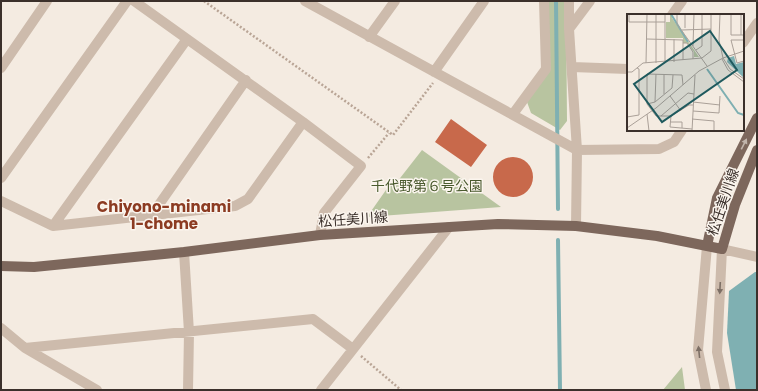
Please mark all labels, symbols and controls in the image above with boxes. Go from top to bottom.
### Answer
inset map [627,14,744,131]
one-way arrow [740,138,747,150]
street label: 松任美川線 [702,166,744,238]
park label: 千代野第６号公園 [371,176,483,196]
district label: Chiyono-minami 1-chome [97,196,231,234]
street label: 松任美川線 [317,207,389,231]
one-way arrow [717,282,724,294]
one-way arrow [696,346,702,358]

